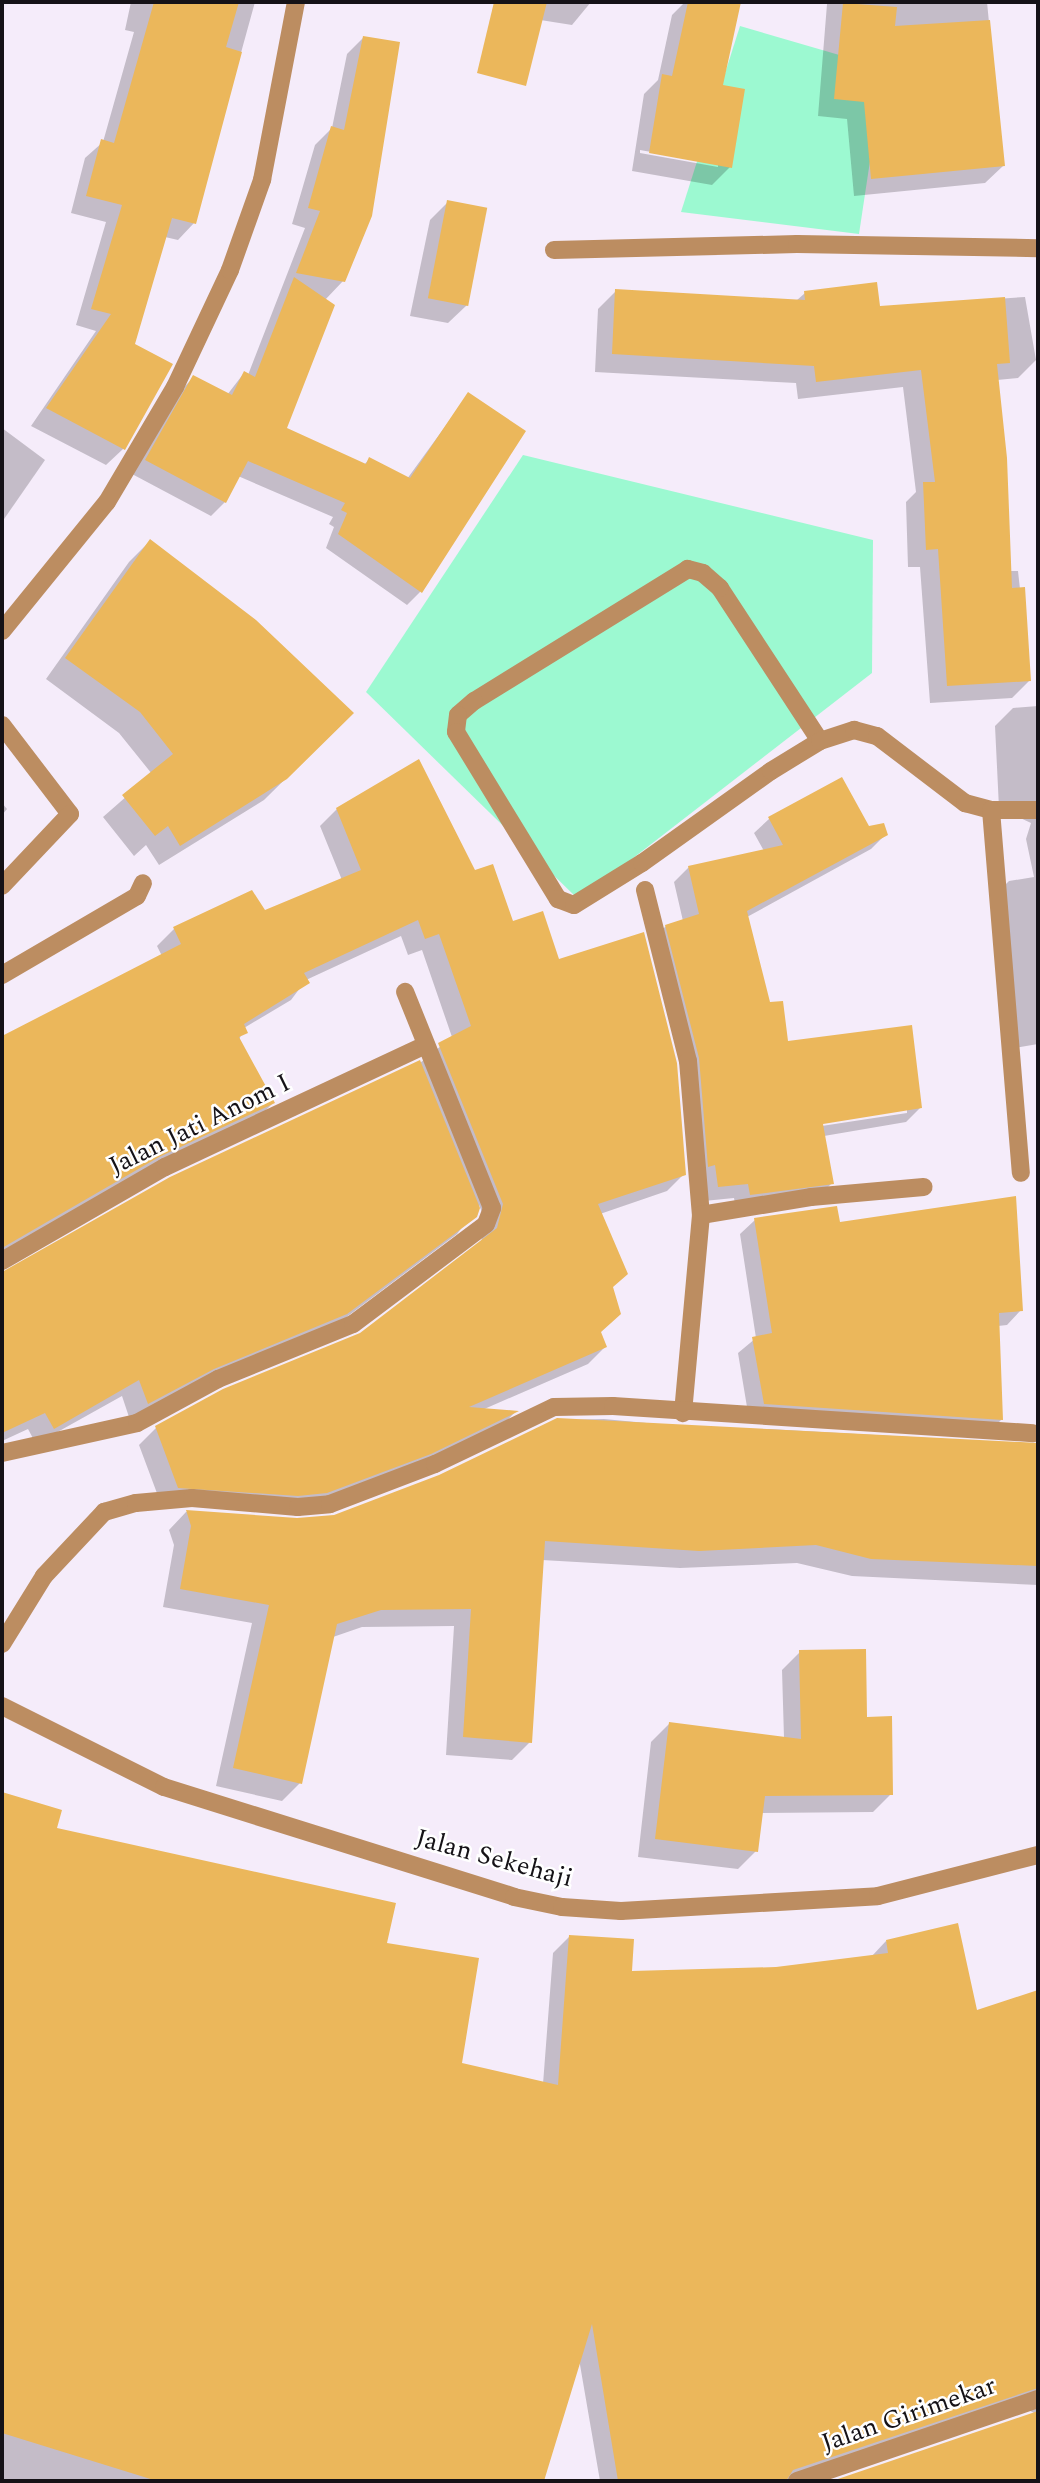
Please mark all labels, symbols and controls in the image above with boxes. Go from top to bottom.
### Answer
street label: Jalan Jati Anom I [104,1068,296,1182]
street label: Jalan Sekehaji [412,1823,576,1895]
street label: Jalan Girimekar [818,2371,1000,2459]

